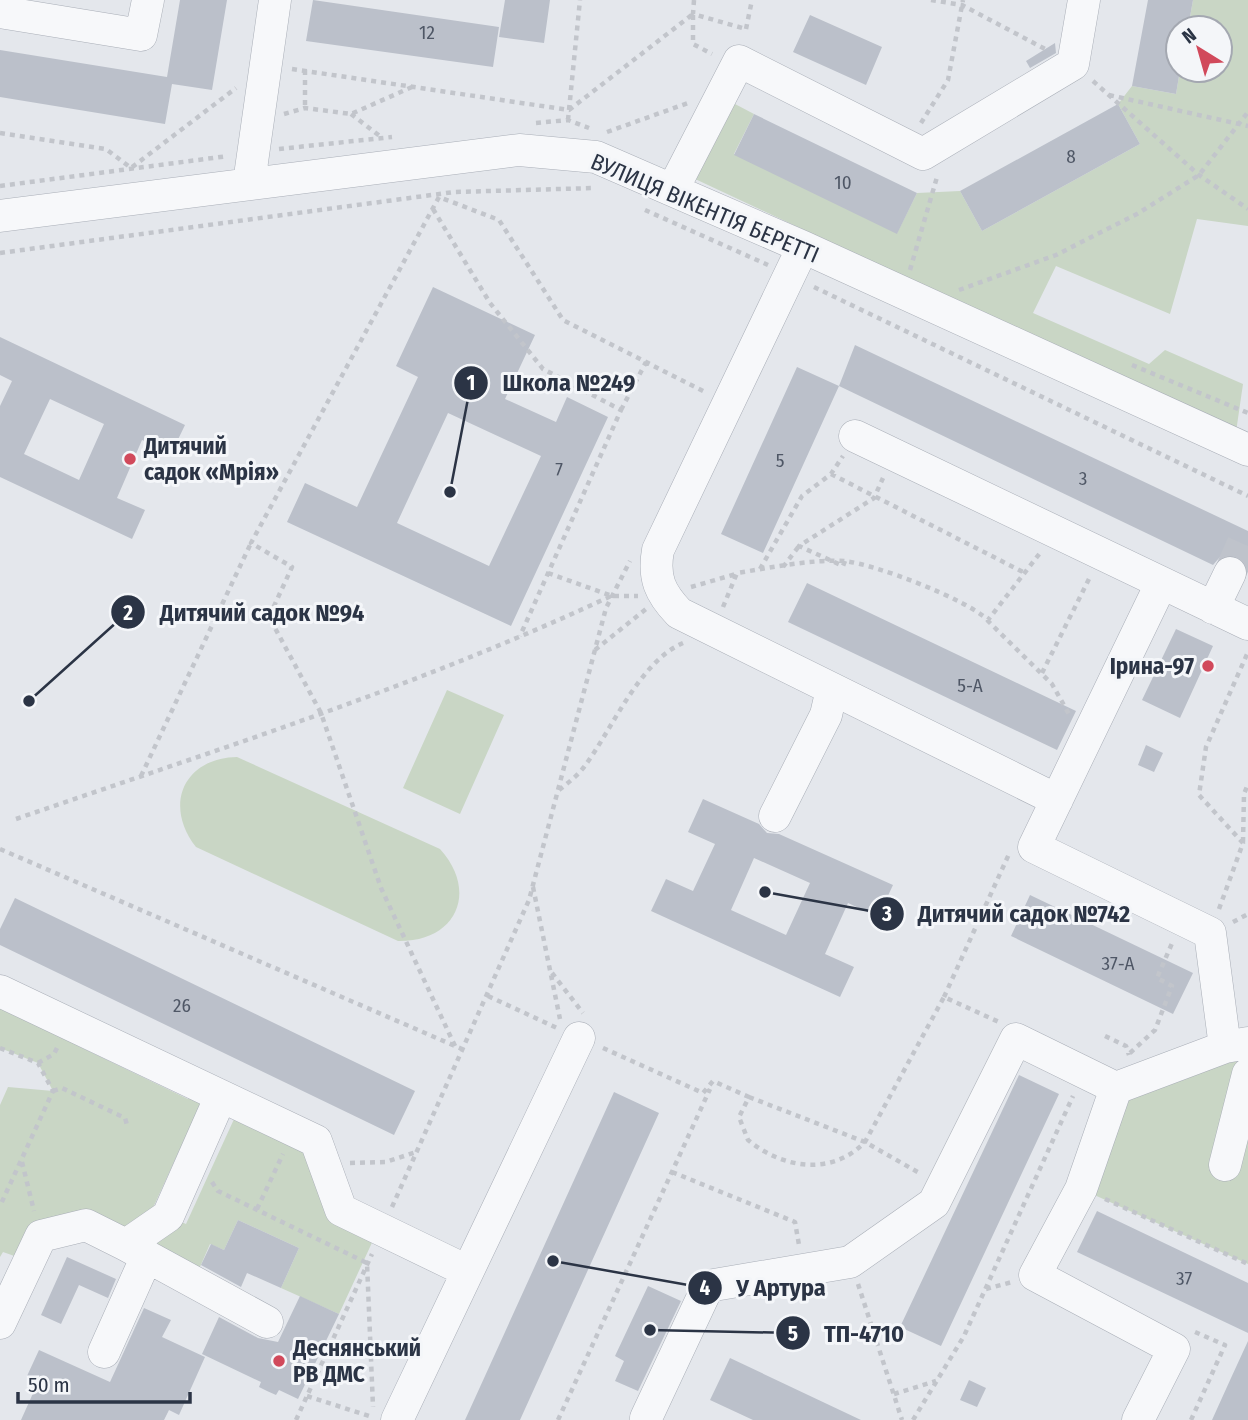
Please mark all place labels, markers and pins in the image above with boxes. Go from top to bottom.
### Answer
callout: Школа №249 [453,360,649,405]
place label: Дитячий садок «Мрія» [143,432,279,486]
marker: Дитячий садок «Мрія» [122,451,138,467]
callout: Дитячий садок №94 [111,590,378,635]
place label: Ірина-97 [1110,652,1194,680]
marker: Ірина-97 [1200,658,1216,674]
callout: Дитячий садок №742 [869,891,1145,936]
callout: У Артура [688,1266,840,1311]
callout: ТП-4710 [775,1311,918,1356]
place label: Деснянський РВ ДМС [292,1334,421,1388]
marker: Деснянський РВ ДМС [271,1353,287,1369]

